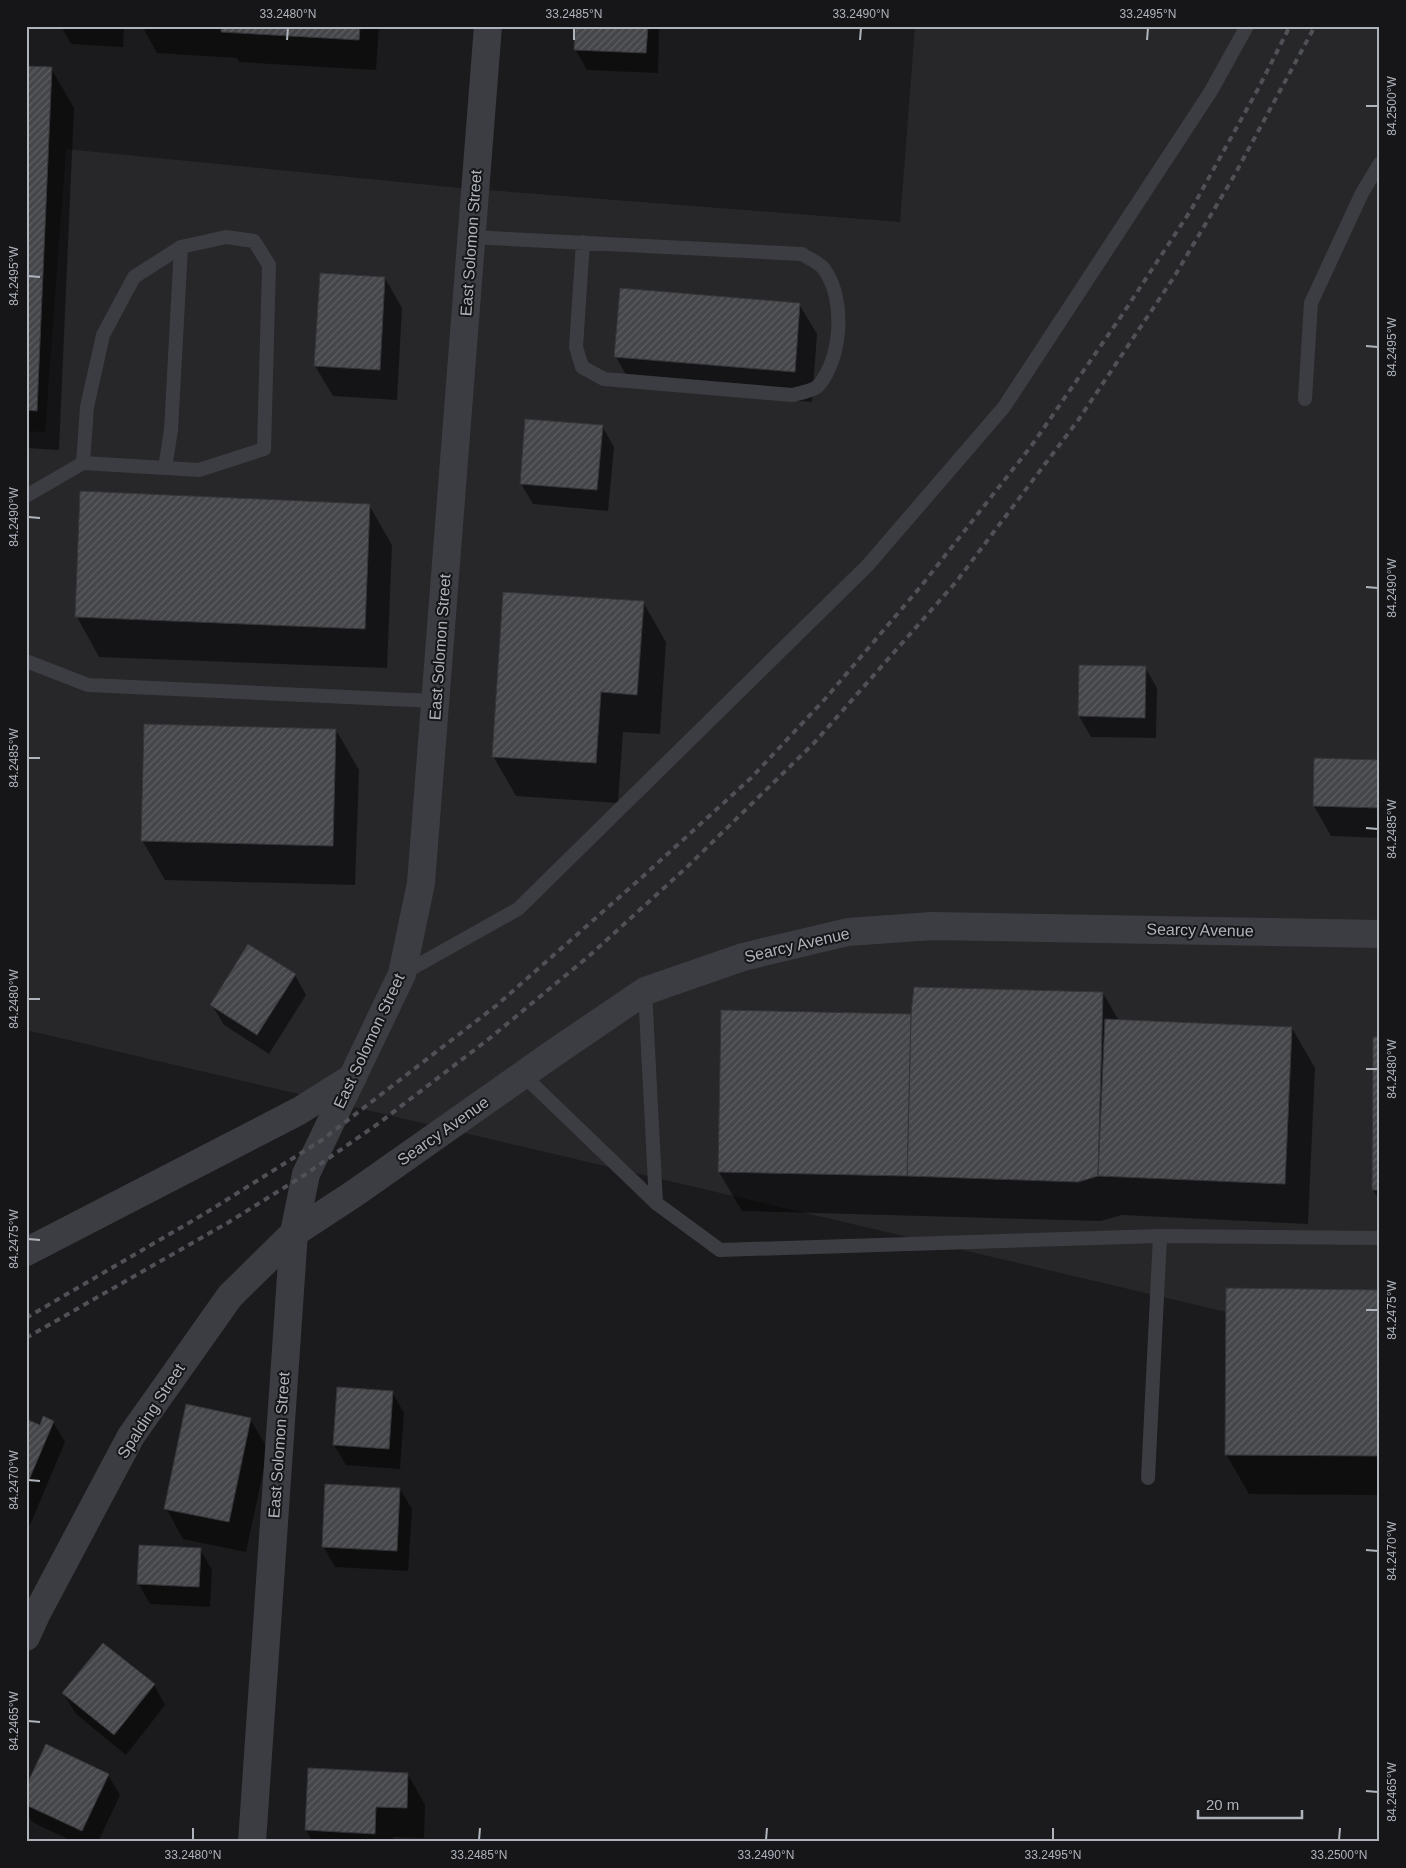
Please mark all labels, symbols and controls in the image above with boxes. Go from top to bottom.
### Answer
text: 33.2480°N [260,7,316,21]
text: 33.2485°N [546,7,602,21]
text: 33.2490°N [833,7,889,21]
text: 33.2495°N [1120,7,1176,21]
text: 84.2500°W [1385,76,1399,136]
street label: East Solomon Street [457,169,485,317]
text: 84.2495°W [7,246,21,306]
text: 84.2495°W [1385,317,1399,377]
text: 84.2490°W [7,487,21,547]
text: 84.2490°W [1385,558,1399,618]
street label: East Solomon Street [426,573,454,721]
text: 84.2485°W [7,728,21,788]
text: 84.2485°W [1385,799,1399,859]
street label: Searcy Avenue [1146,921,1254,939]
street label: Searcy Avenue [743,925,851,965]
text: 84.2480°W [7,969,21,1029]
street label: East Solomon Street [330,970,408,1111]
text: 84.2480°W [1385,1039,1399,1099]
street label: Searcy Avenue [394,1093,492,1169]
text: 84.2475°W [7,1209,21,1269]
text: 84.2475°W [1385,1280,1399,1340]
street label: Spalding Street [114,1360,188,1462]
street label: East Solomon Street [265,1371,293,1519]
text: 84.2470°W [7,1450,21,1510]
text: 84.2470°W [1385,1521,1399,1581]
text: 84.2465°W [7,1691,21,1751]
text: 84.2465°W [1385,1762,1399,1822]
scale bar [1198,1788,1302,1820]
text: 20 m [1206,1796,1239,1813]
text: 33.2480°N [165,1848,221,1862]
text: 33.2485°N [451,1848,507,1862]
text: 33.2490°N [738,1848,794,1862]
text: 33.2495°N [1025,1848,1081,1862]
text: 33.2500°N [1311,1848,1367,1862]

